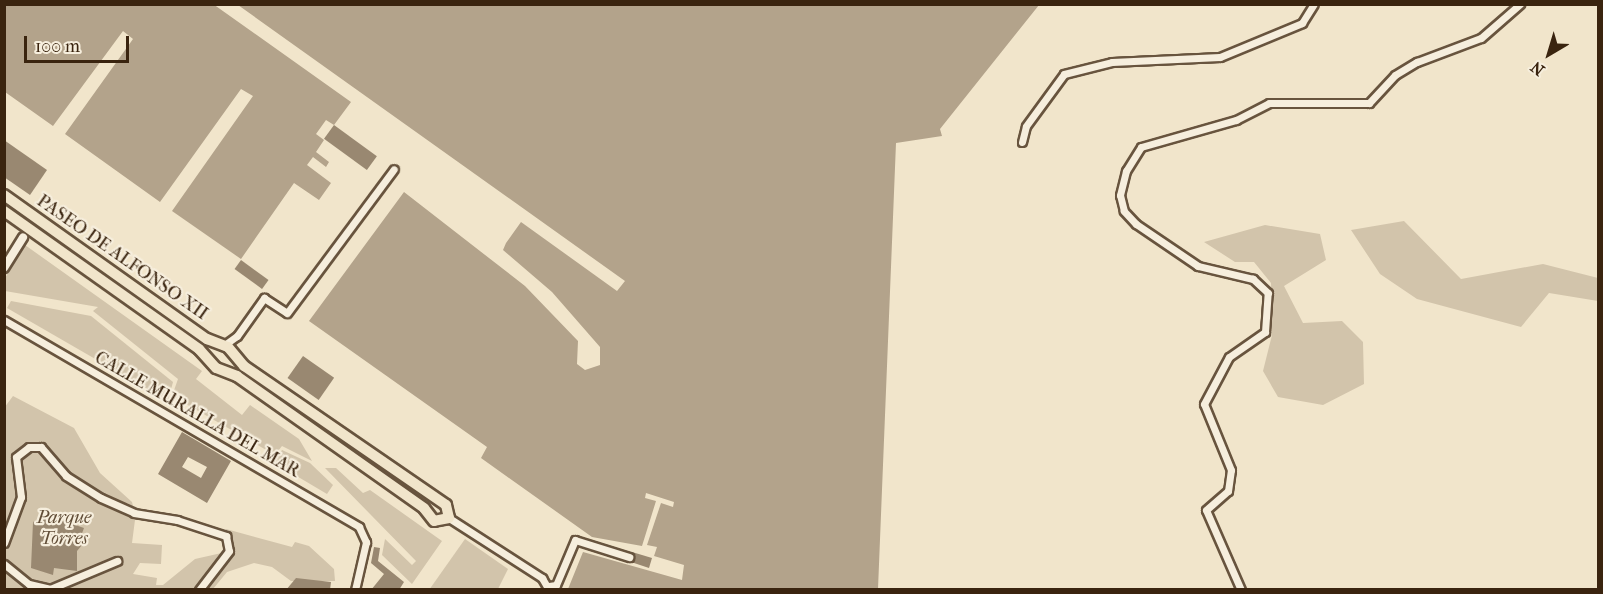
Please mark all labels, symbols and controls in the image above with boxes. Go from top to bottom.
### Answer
scale bar [27,24,132,62]
north arrow [1519,24,1579,84]
text: 100 m [35,36,80,57]
text: N [1527,57,1548,80]
street label: PASEO DE ALFONSO XII [32,191,212,325]
street label: CALLE MURALLA DEL MAR [91,347,303,483]
park label: Parque Torres [37,508,91,550]

